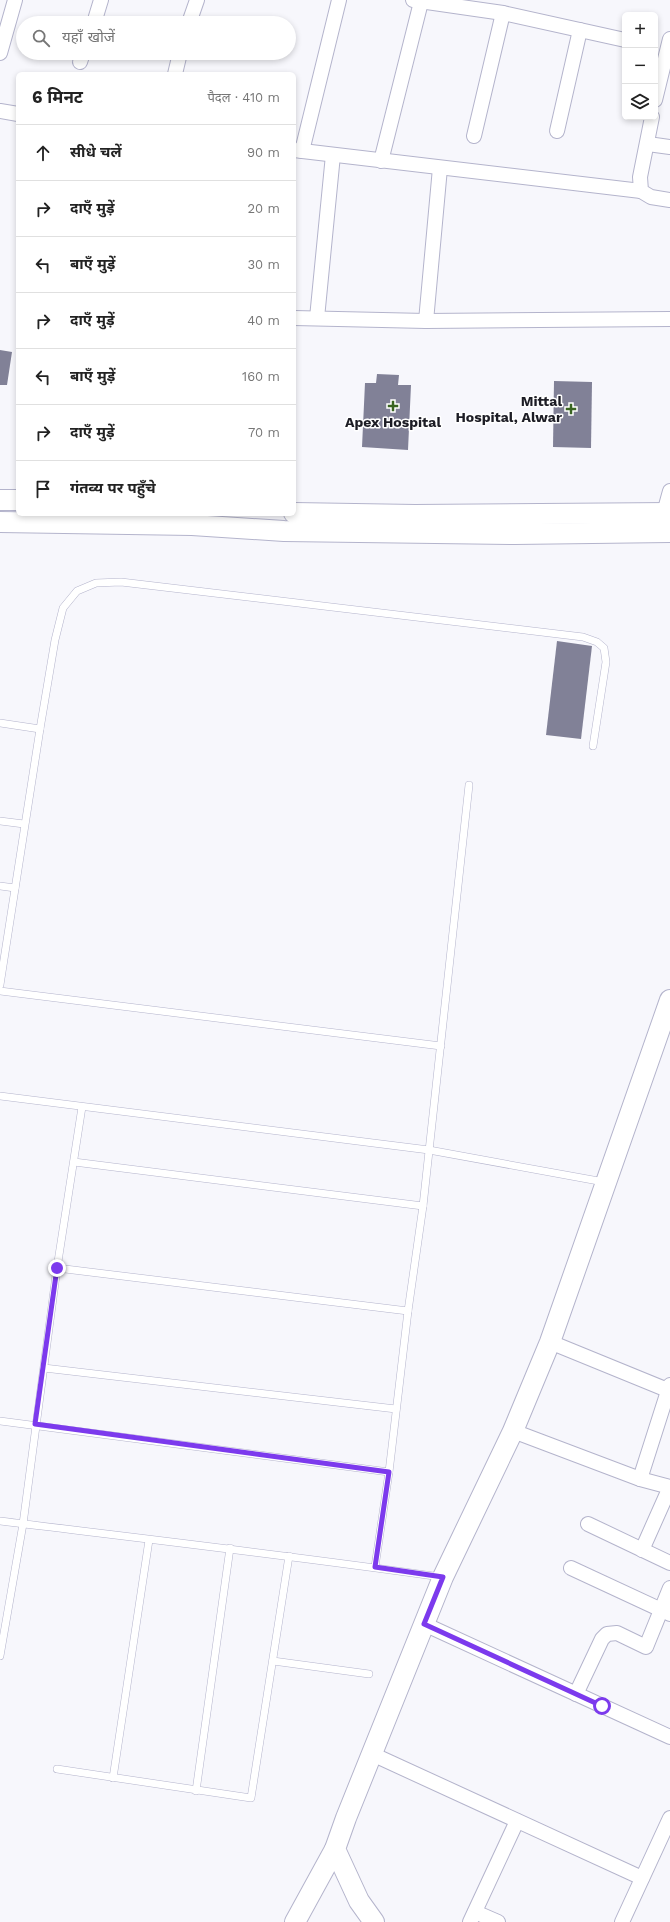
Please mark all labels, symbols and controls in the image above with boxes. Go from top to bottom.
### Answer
map controls [622,12,658,120]
button: + [622,12,658,48]
search box [16,16,296,60]
icon: search [30,27,52,49]
text: यहाँ खोजें [62,28,115,46]
button: − [622,48,658,84]
button: layers [622,84,658,120]
text: 6 मिनट [32,87,83,107]
text: पैदल · 410 m [207,90,280,105]
icon: ahead [32,142,54,164]
text: सीधे चलें [70,143,122,161]
text: 90 m [247,145,280,160]
icon: right [32,198,54,220]
text: दाएँ मुड़ें [70,199,115,217]
text: 20 m [248,201,280,216]
icon: left [32,254,54,276]
text: बाएँ मुड़ें [70,255,115,273]
text: 30 m [248,257,280,272]
icon: right [32,310,54,332]
text: दाएँ मुड़ें [70,311,115,329]
text: 40 m [247,313,280,328]
icon: left [32,366,54,388]
text: बाएँ मुड़ें [70,367,115,385]
text: 160 m [242,369,280,384]
place label: Mittal Hospital, Alwar [455,393,562,425]
marker: Apex Hospital [387,400,399,412]
marker: Mittal Hospital, Alwar [565,403,577,415]
place label: Apex Hospital [345,414,441,430]
icon: right [32,422,54,444]
text: दाएँ मुड़ें [70,423,115,441]
text: 70 m [248,425,280,440]
icon: arrive [32,478,54,500]
text: गंतव्य पर पहुँचे [70,479,156,497]
route end [48,1259,66,1277]
route start [593,1697,611,1715]

